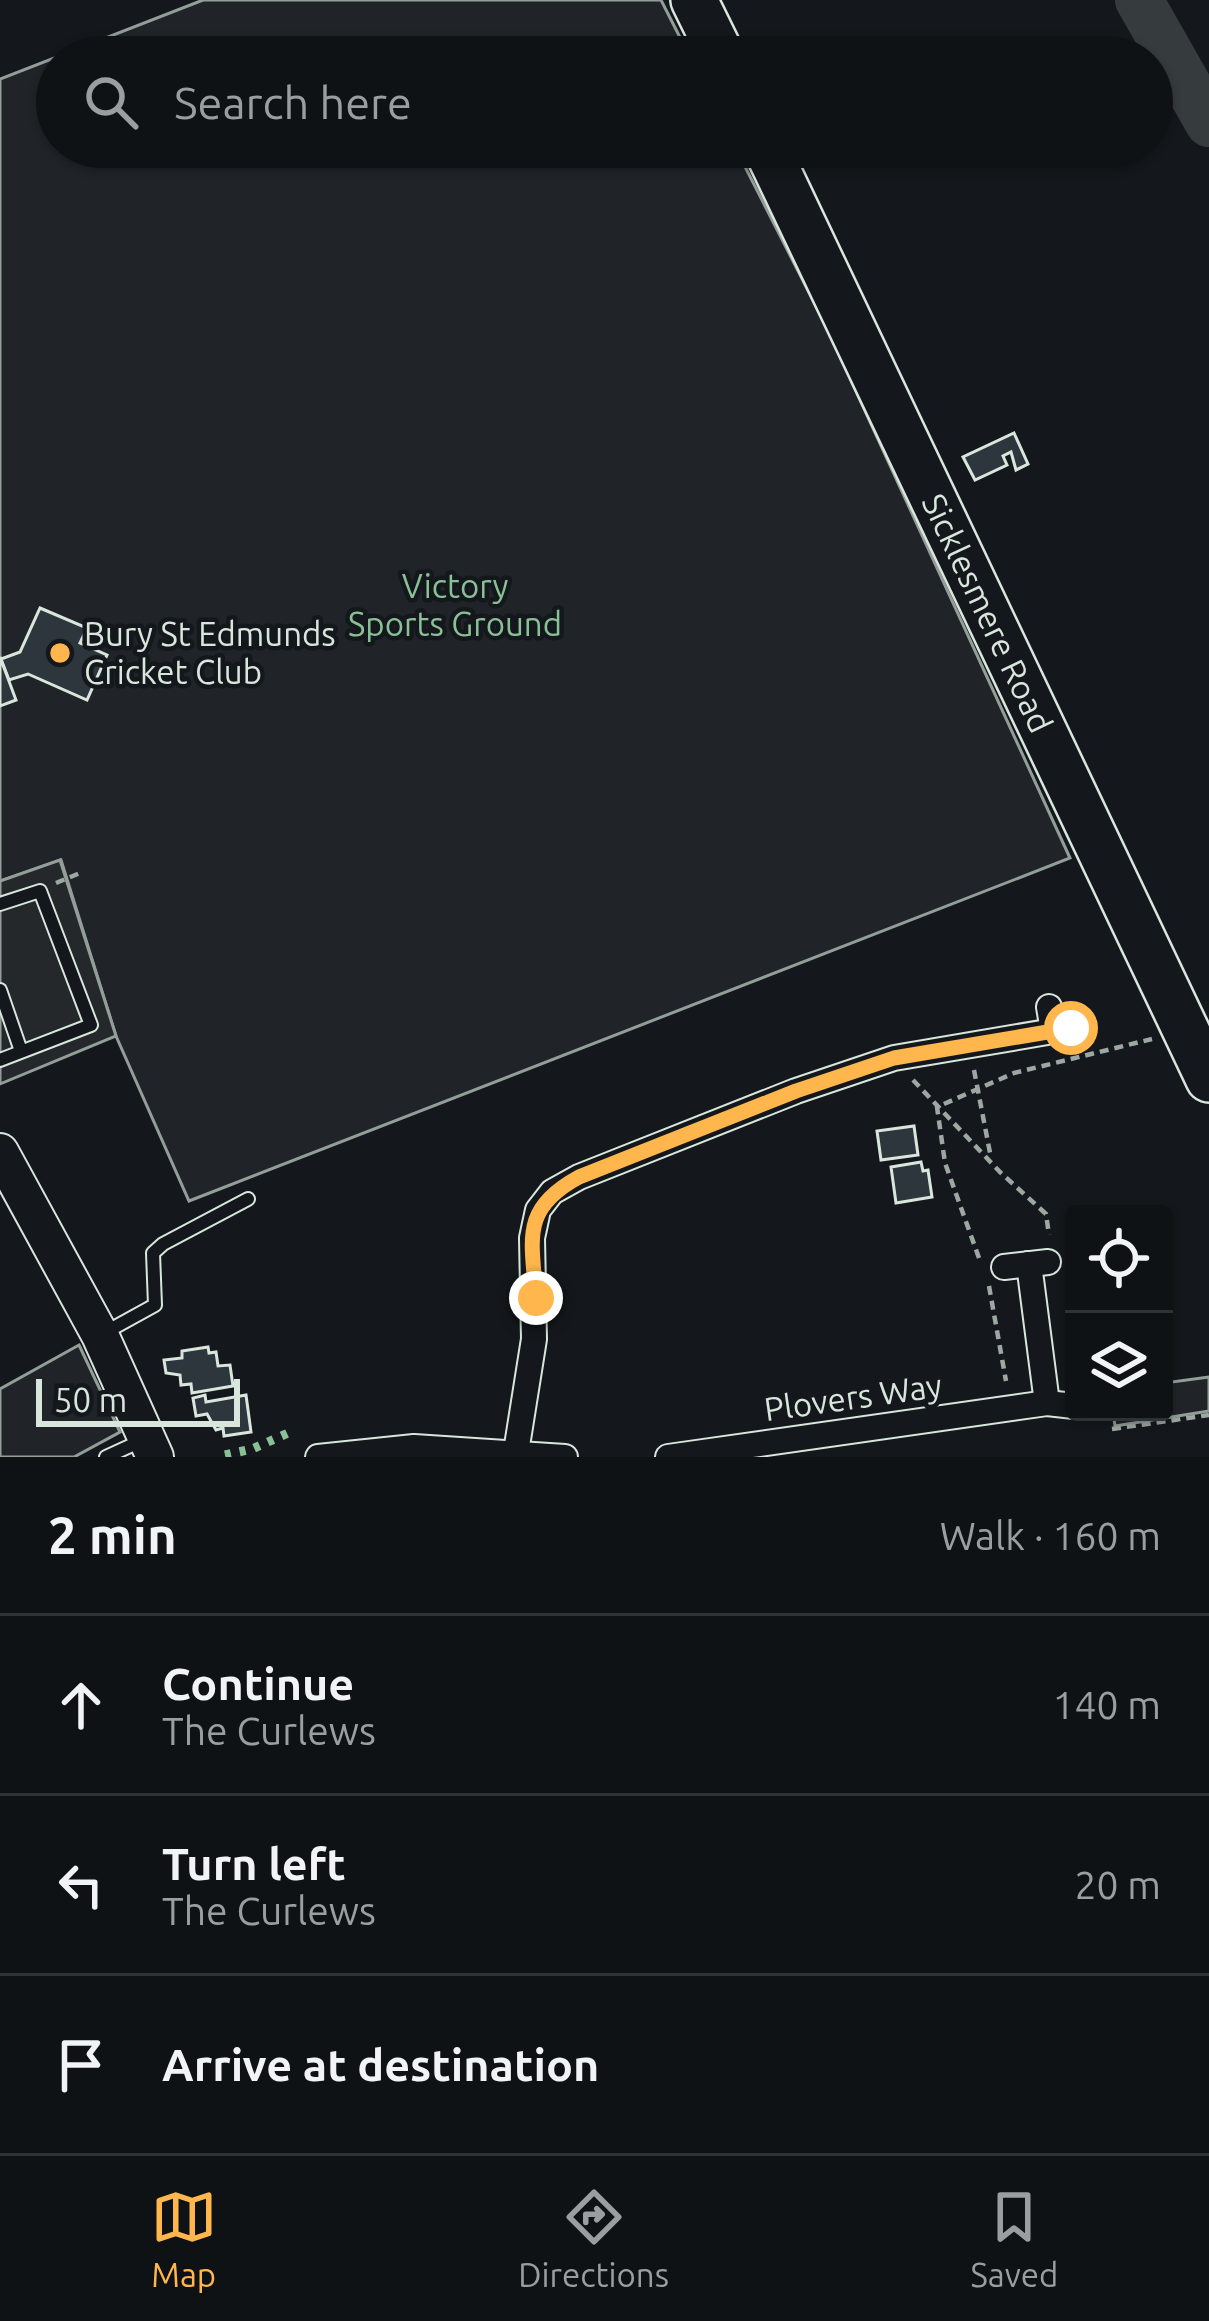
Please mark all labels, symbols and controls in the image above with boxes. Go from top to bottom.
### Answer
search box [36,36,1173,168]
icon: search [78,69,144,135]
text: Search here [174,77,412,128]
street label: Sicklesmere Road [916,488,1060,738]
park label: Victory Sports Ground [348,567,562,642]
place label: Bury St Edmunds Cricket Club [84,615,336,690]
marker: Bury St Edmunds Cricket Club [47,640,73,666]
route start [1044,1001,1098,1055]
map controls [1065,1205,1173,1421]
button: locate [1065,1205,1173,1313]
route end [509,1271,563,1325]
button: layers [1065,1313,1173,1421]
street label: Plovers Way [762,1366,944,1427]
scale bar [36,1373,240,1426]
text: 50 m [54,1381,127,1418]
text: 2 min [48,1506,177,1564]
text: Walk · 160 m [940,1514,1161,1557]
text: Continue [162,1658,354,1709]
icon: ahead [48,1672,114,1738]
text: 140 m [1052,1683,1161,1726]
text: The Curlews [162,1709,376,1752]
text: Turn left [162,1838,346,1889]
icon: left [48,1852,114,1918]
text: 20 m [1074,1863,1161,1906]
text: The Curlews [162,1889,376,1932]
icon: arrive [48,2032,114,2098]
text: Arrive at destination [162,2039,599,2090]
tab: Map [151,2184,217,2293]
tab: Directions [518,2184,669,2293]
tab: Saved [970,2184,1058,2293]

